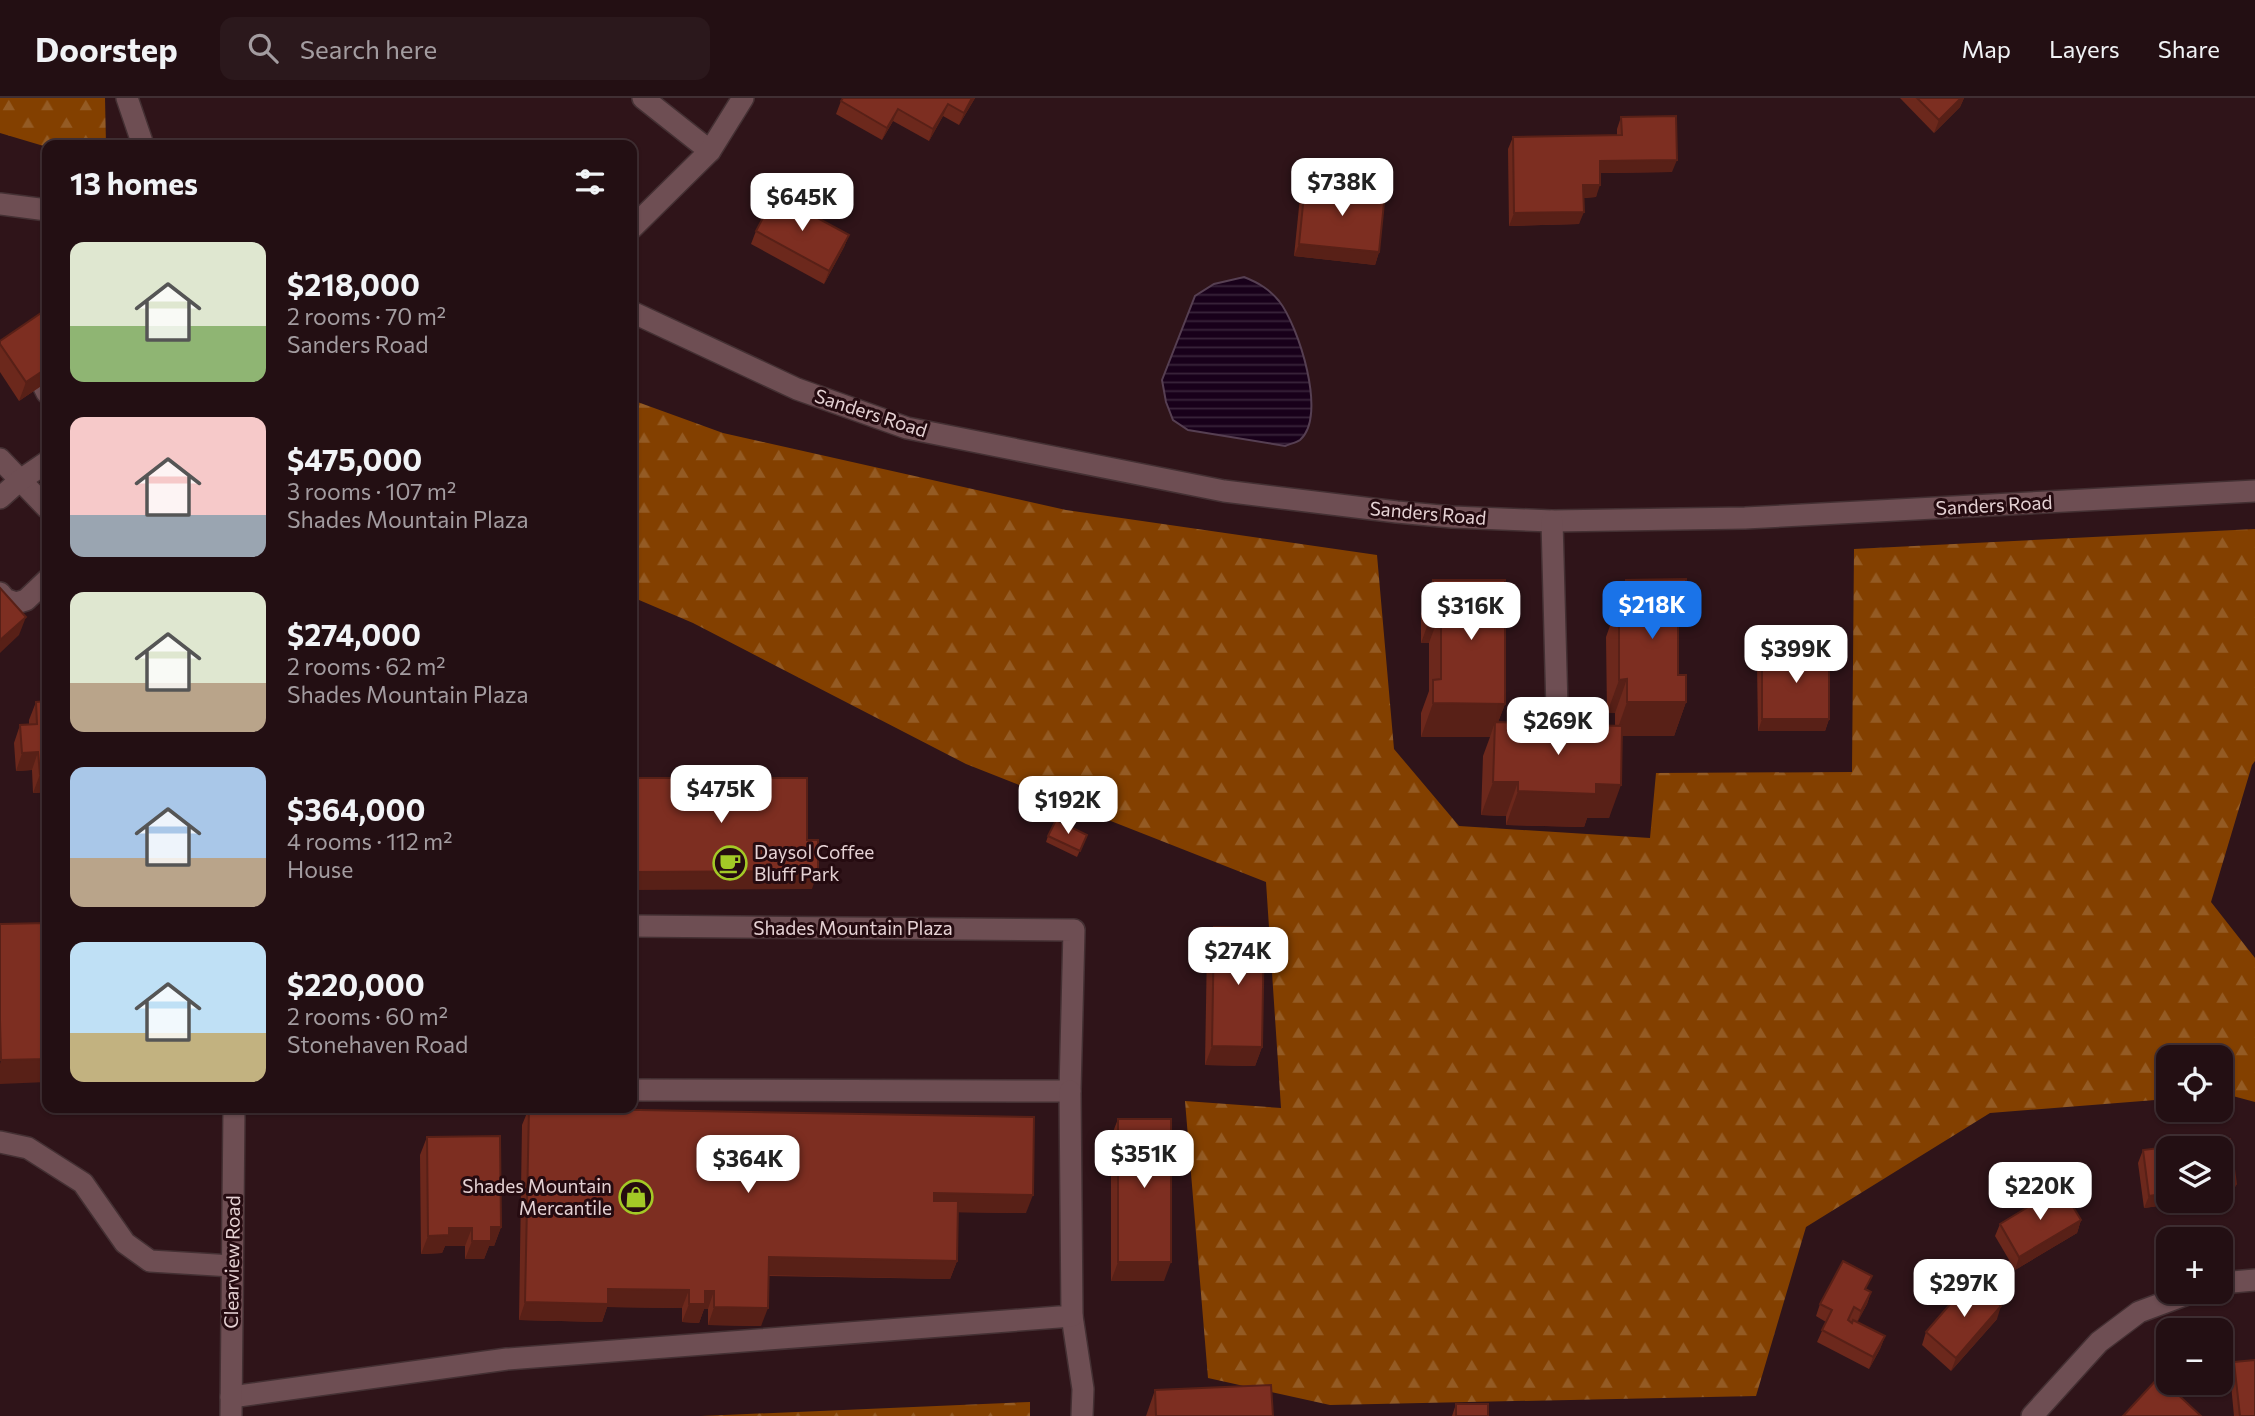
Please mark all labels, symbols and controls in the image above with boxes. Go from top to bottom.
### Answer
search box [220,17,710,80]
text: Doorstep [35,28,178,69]
icon: search [244,29,282,67]
text: Search here [300,33,437,64]
text: Map [1962,34,2011,63]
text: Layers [2049,34,2120,63]
text: Share [2158,34,2220,63]
pin: $738K [1293,158,1391,218]
icon: filters [571,163,609,201]
text: 13 homes [70,164,198,201]
text: $738K [1307,167,1377,195]
pin: $645K [753,174,851,233]
text: $645K [767,182,838,210]
text: $218,000 [287,265,420,302]
icon: home [126,270,210,354]
text: 2 rooms · 70 m² [287,302,446,330]
text: Sanders Road [287,330,428,358]
street label: Sanders Road [812,384,930,442]
text: $475,000 [287,440,422,477]
icon: home [126,445,210,529]
text: 3 rooms · 107 m² [287,477,456,505]
street label: Sanders Road [1935,490,2053,519]
street label: Sanders Road [1369,496,1487,529]
text: Shades Mountain Plaza [287,505,528,533]
pin: $316K [1422,582,1520,642]
pin: $218K [1603,582,1701,641]
text: $218K [1619,590,1686,618]
text: $316K [1437,591,1505,619]
text: $274,000 [287,615,421,652]
icon: home [126,620,210,704]
pin: $399K [1747,626,1845,685]
text: $399K [1760,634,1832,662]
text: 2 rooms · 62 m² [287,652,446,680]
text: Shades Mountain Plaza [287,680,528,708]
pin: $269K [1509,698,1607,757]
text: $269K [1523,706,1593,734]
pin: $475K [672,766,770,825]
text: $475K [687,774,755,802]
pin: $192K [1019,776,1117,836]
text: $192K [1035,785,1101,813]
text: $364,000 [287,790,425,827]
icon: home [126,795,210,879]
text: 4 rooms · 112 m² [287,827,452,855]
place label: Daysol Coffee Bluff Park [754,840,874,885]
cafe icon: Daysol Coffee Bluff Park [711,844,749,882]
text: House [287,855,353,883]
street label: Shades Mountain Plaza [753,916,953,939]
pin: $274K [1189,928,1287,987]
text: $274K [1204,936,1272,964]
text: $220,000 [287,965,425,1002]
icon: home [126,970,210,1054]
text: 2 rooms · 60 m² [287,1002,448,1030]
text: Stonehaven Road [287,1030,468,1058]
map controls [2156,1045,2233,1395]
button: locate [2156,1045,2233,1122]
pin: $351K [1095,1130,1193,1190]
pin: $364K [699,1136,797,1195]
button: layers [2156,1136,2233,1213]
text: $351K [1111,1139,1177,1167]
text: $364K [713,1144,783,1172]
pin: $220K [1991,1162,2089,1222]
text: $220K [2005,1171,2075,1199]
place label: Shades Mountain Mercantile [462,1174,612,1219]
shop icon: Shades Mountain Mercantile [617,1178,655,1216]
street label: Clearview Road [219,1195,244,1329]
button: + [2156,1227,2233,1304]
pin: $297K [1915,1260,2013,1319]
text: $297K [1930,1268,1998,1296]
button: − [2156,1318,2233,1395]

